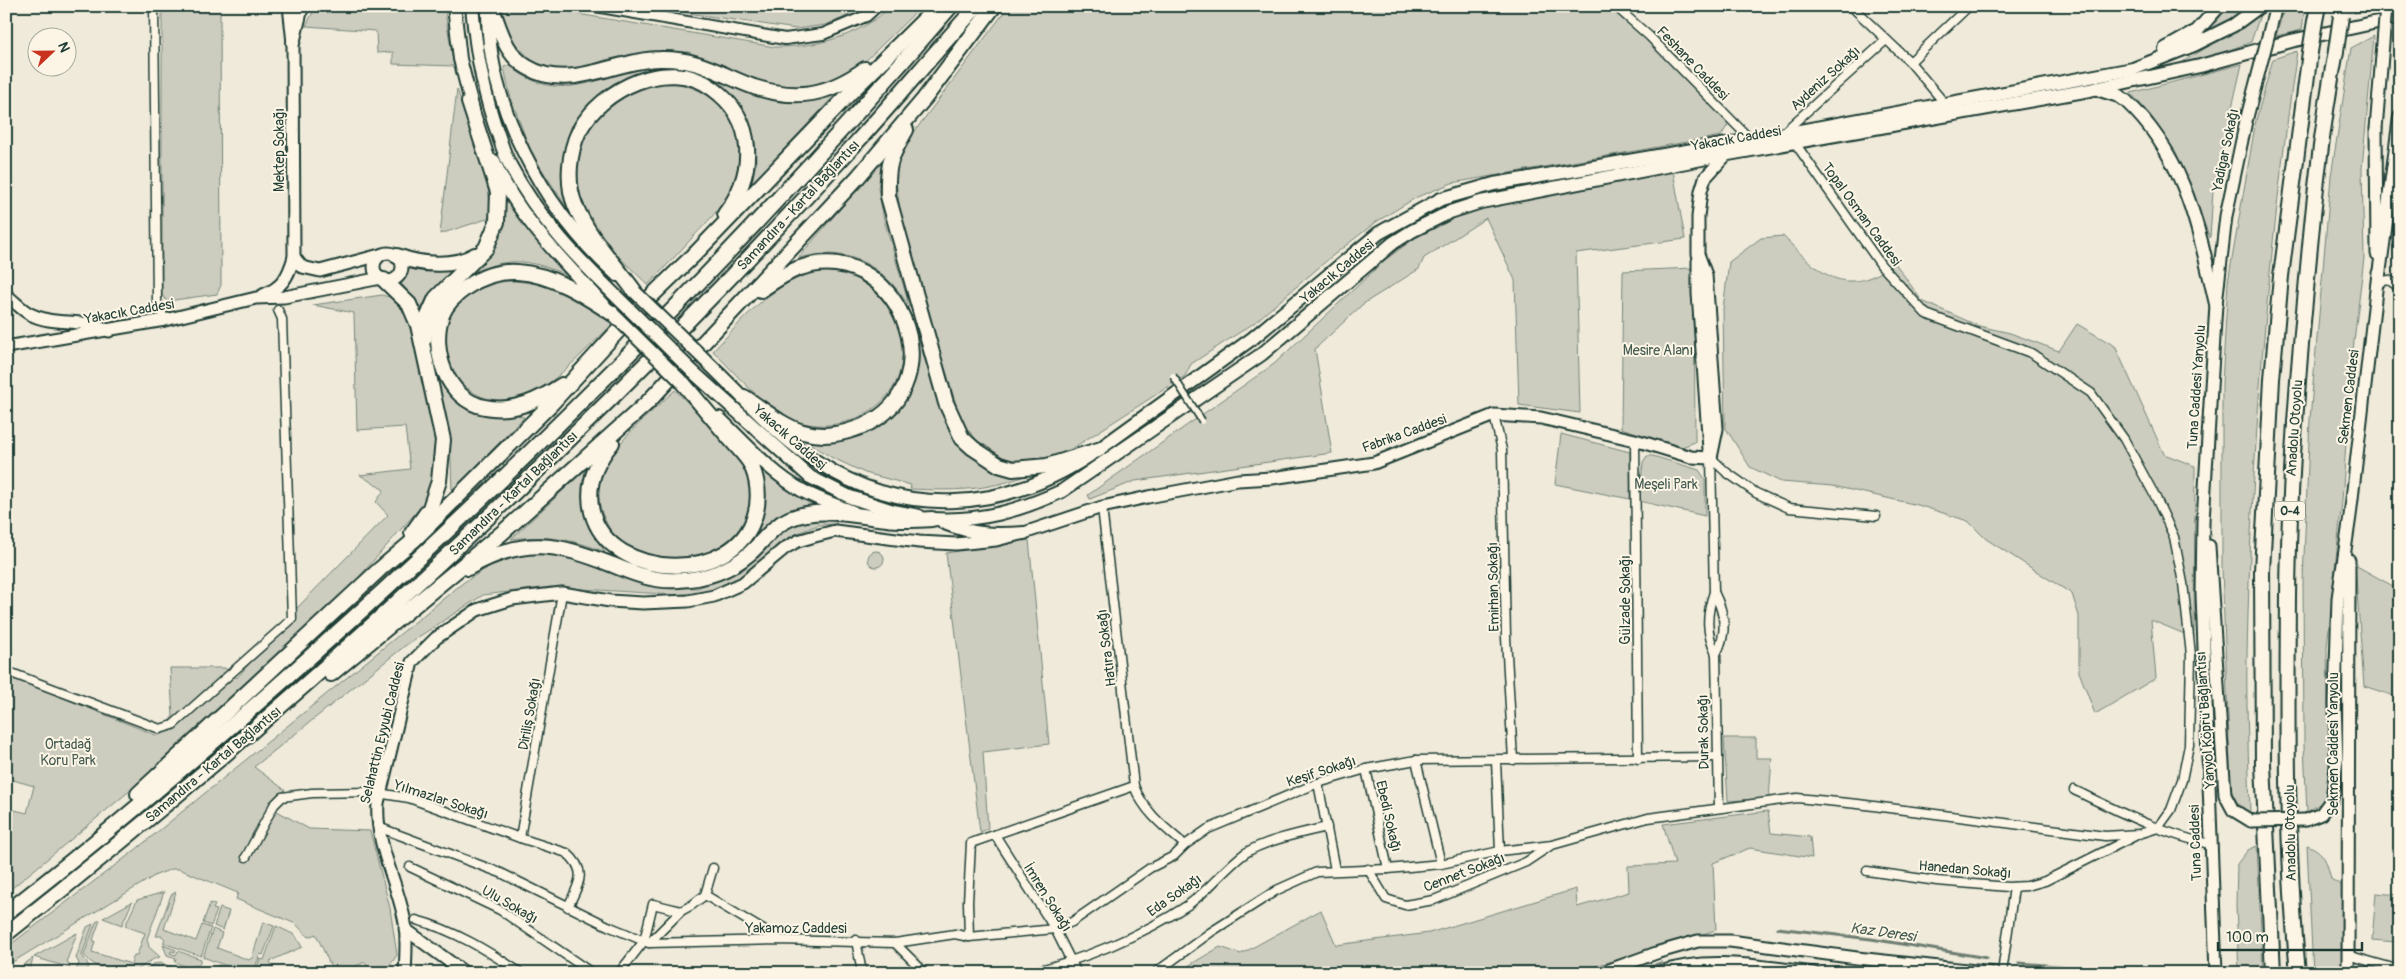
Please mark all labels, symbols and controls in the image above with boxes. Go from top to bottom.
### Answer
street label: Feshane Caddesi [1653,23,1733,104]
north arrow [28,28,78,78]
text: N [54,40,73,55]
street label: Aydeniz Sokağı [1787,43,1864,114]
street label: Yadigar Sokağı [2208,107,2243,194]
street label: Mektep Sokağı [271,108,288,192]
street label: Yakacık Caddesi [1689,122,1783,155]
street label: Samandıra - Kartal Bağlantısı [733,137,863,274]
street label: Topal Osman Caddesi [1818,159,1905,270]
street label: Yakacık Caddesi [1296,235,1378,308]
street label: Yakacık Caddesi [82,295,176,328]
street label: Tuna Caddesi Yanyolu [2184,324,2209,450]
park label: Mesire Alanı [1623,342,1693,359]
street label: Sekmen Caddesi [2334,348,2363,446]
street label: Anadolu Otoyolu [2283,379,2306,477]
street label: Yakacık Caddesi [749,401,830,474]
street label: Fabrika Caddesi [1360,410,1449,457]
street label: Samandıra - Kartal Bağlantısı [446,427,581,559]
park label: Meşeli Park [1634,476,1698,493]
road number: O-4 [2275,502,2305,520]
street label: Emirhan Sokağı [1484,542,1503,632]
street label: Gülzade Sokağı [1617,555,1634,645]
street label: Hatıra Sokağı [1093,608,1120,688]
street label: Yanyol Köprü Bağlantısı [2192,651,2219,790]
street label: Selahattin Eyyubi Caddesi [357,660,408,806]
street label: Sekmen Caddesi Yanyolu [2325,672,2342,816]
street label: Diriliş Sokağı [515,677,544,752]
street label: Durak Sokağı [1694,694,1713,770]
street label: Samandıra - Kartal Bağlantısı [142,703,285,826]
park label: Ortadağ Koru Park [40,736,96,769]
street label: Keşif Sokağı [1284,752,1358,791]
street label: Yılmazlar Sokağı [390,776,490,823]
street label: Ebedi Sokağı [1372,779,1405,853]
street label: Anadolu Otoyolu [2281,784,2300,882]
street label: Tuna Caddesi [2186,804,2205,882]
street label: Cennet Sokağı [1421,849,1507,896]
street label: Hanedan Sokağı [1918,857,2012,882]
street label: İmren Sokağı [1020,860,1075,935]
street label: Eda Sokağı [1144,870,1205,920]
street label: Ulu Sokağı [479,882,541,927]
water label: Kaz Deresi [1849,919,1919,947]
scale bar [2218,919,2362,951]
street label: Yakamoz Caddesi [744,920,847,937]
text: 100 m [2226,928,2269,947]

